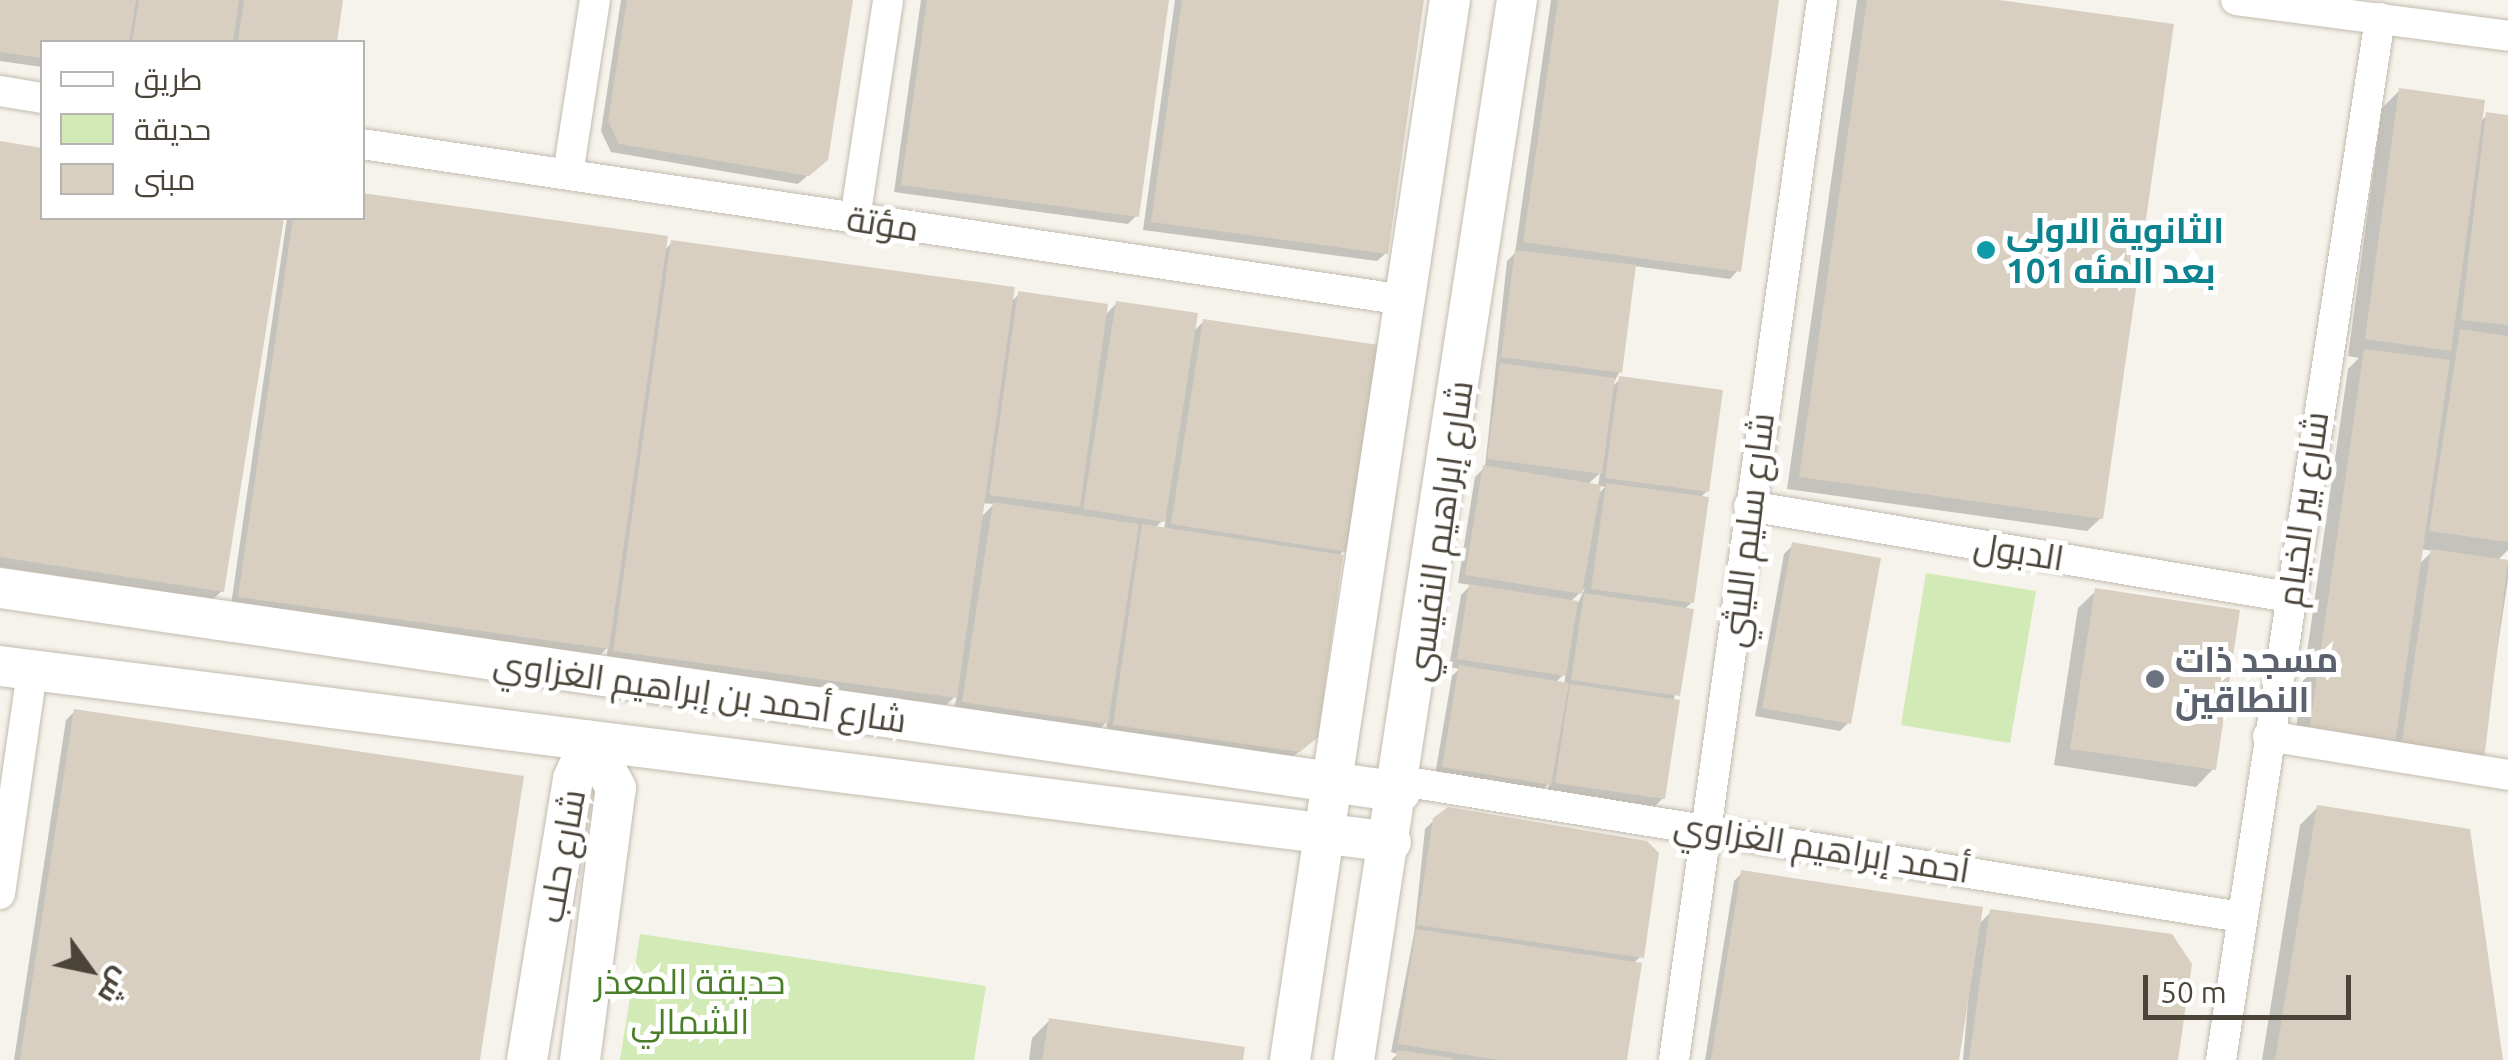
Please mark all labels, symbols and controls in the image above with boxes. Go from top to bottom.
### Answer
legend [40,40,365,220]
text: طريق [134,62,203,96]
text: حديقة [134,112,211,146]
text: مبنى [134,162,195,196]
street label: مؤتة [844,197,922,249]
place label: الثانوية الاولى بعد المئه 101 [2006,209,2224,291]
marker: الثانوية الاولى بعد المئه 101 [1975,239,1997,261]
street label: شارع إبراهيم النفيسي [1397,378,1481,684]
street label: شارع بير الخيام [2268,409,2336,609]
street label: شارع سليم الليثي [1712,410,1782,650]
street label: الدبول [1971,523,2067,579]
place label: مسجد ذات النطاقين [2175,638,2338,720]
street label: شارع أحمد بن إبراهيم الغزاوي [491,641,909,741]
marker: مسجد ذات النطاقين [2144,668,2166,690]
street label: شارع حلب [529,786,593,926]
street label: أحمد إبراهيم الغزاوي [1671,803,1973,891]
north arrow [40,920,140,1020]
scale bar [2148,955,2356,1017]
park label: حديقة المعذر الشمالي [595,960,785,1042]
text: ش [93,963,138,1010]
text: 50 m [2160,975,2227,1009]

